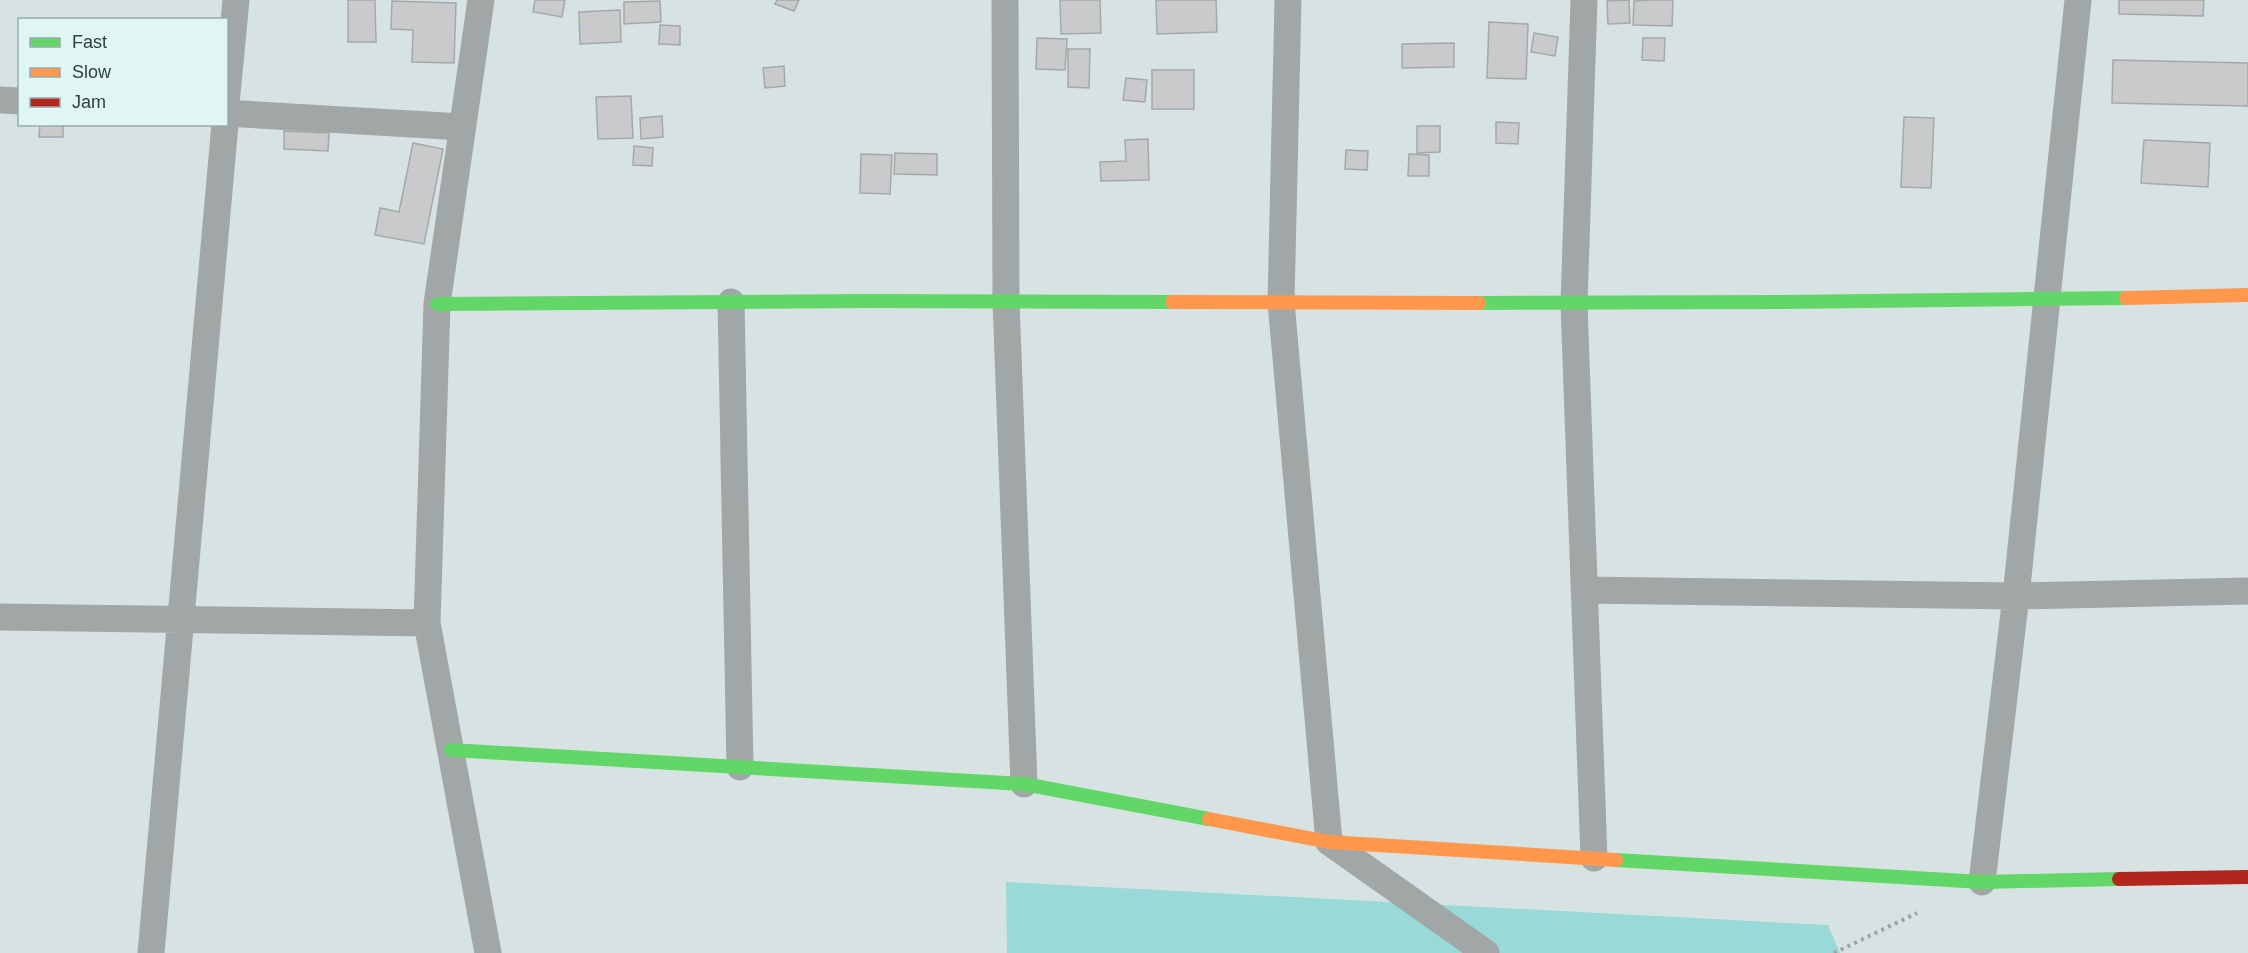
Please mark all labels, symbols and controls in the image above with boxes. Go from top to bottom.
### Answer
legend [18,18,228,126]
text: Fast [72,32,107,52]
text: Slow [72,62,112,82]
text: Jam [72,92,106,112]

